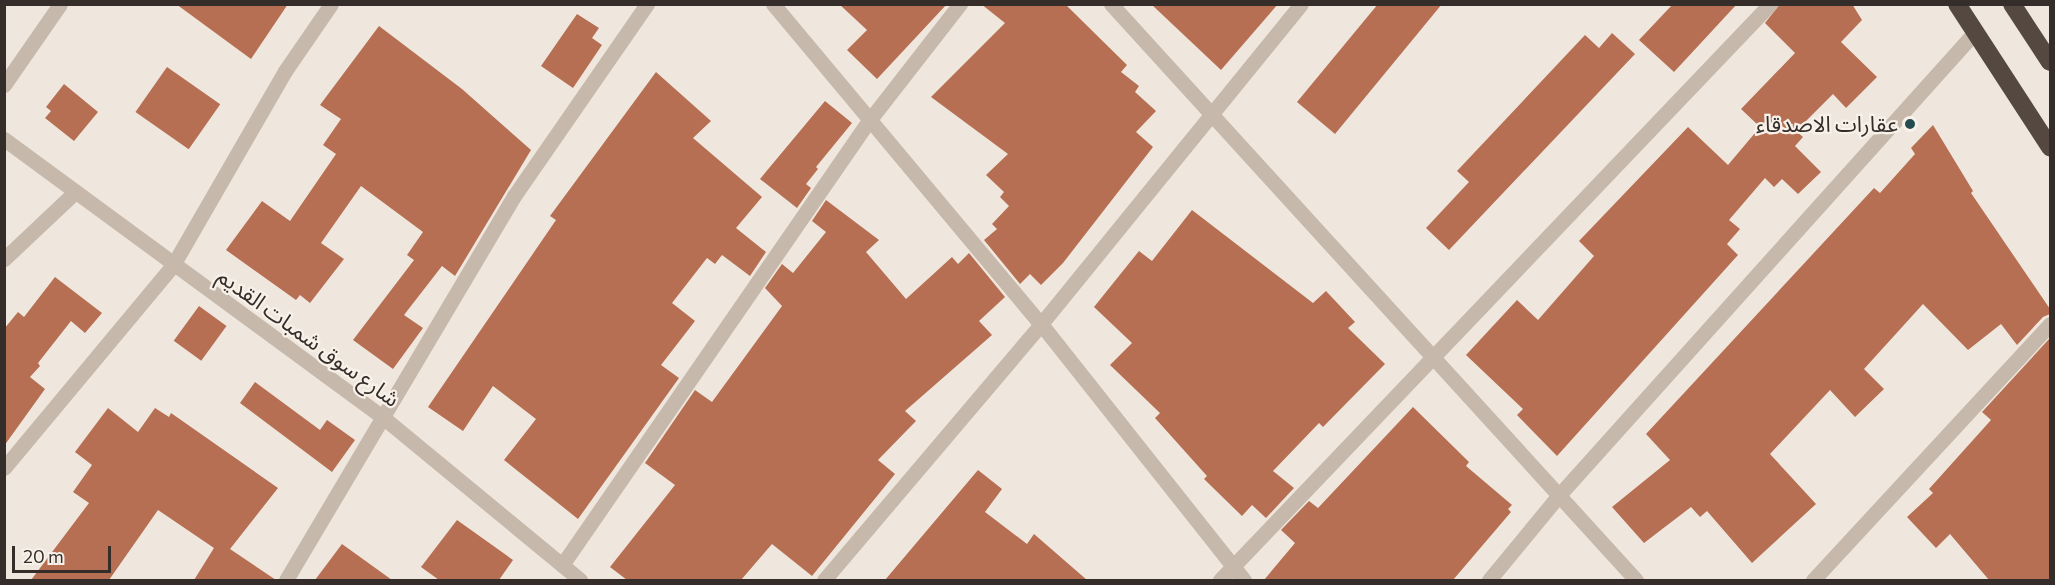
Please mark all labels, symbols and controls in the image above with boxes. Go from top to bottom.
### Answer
place label: عقارات الاصدقاء [1756,111,1898,137]
marker: عقارات الاصدقاء [1903,117,1917,131]
street label: شارع سوق شمبات القديم [213,262,405,412]
scale bar [15,534,114,572]
text: 20 m [23,545,64,567]

